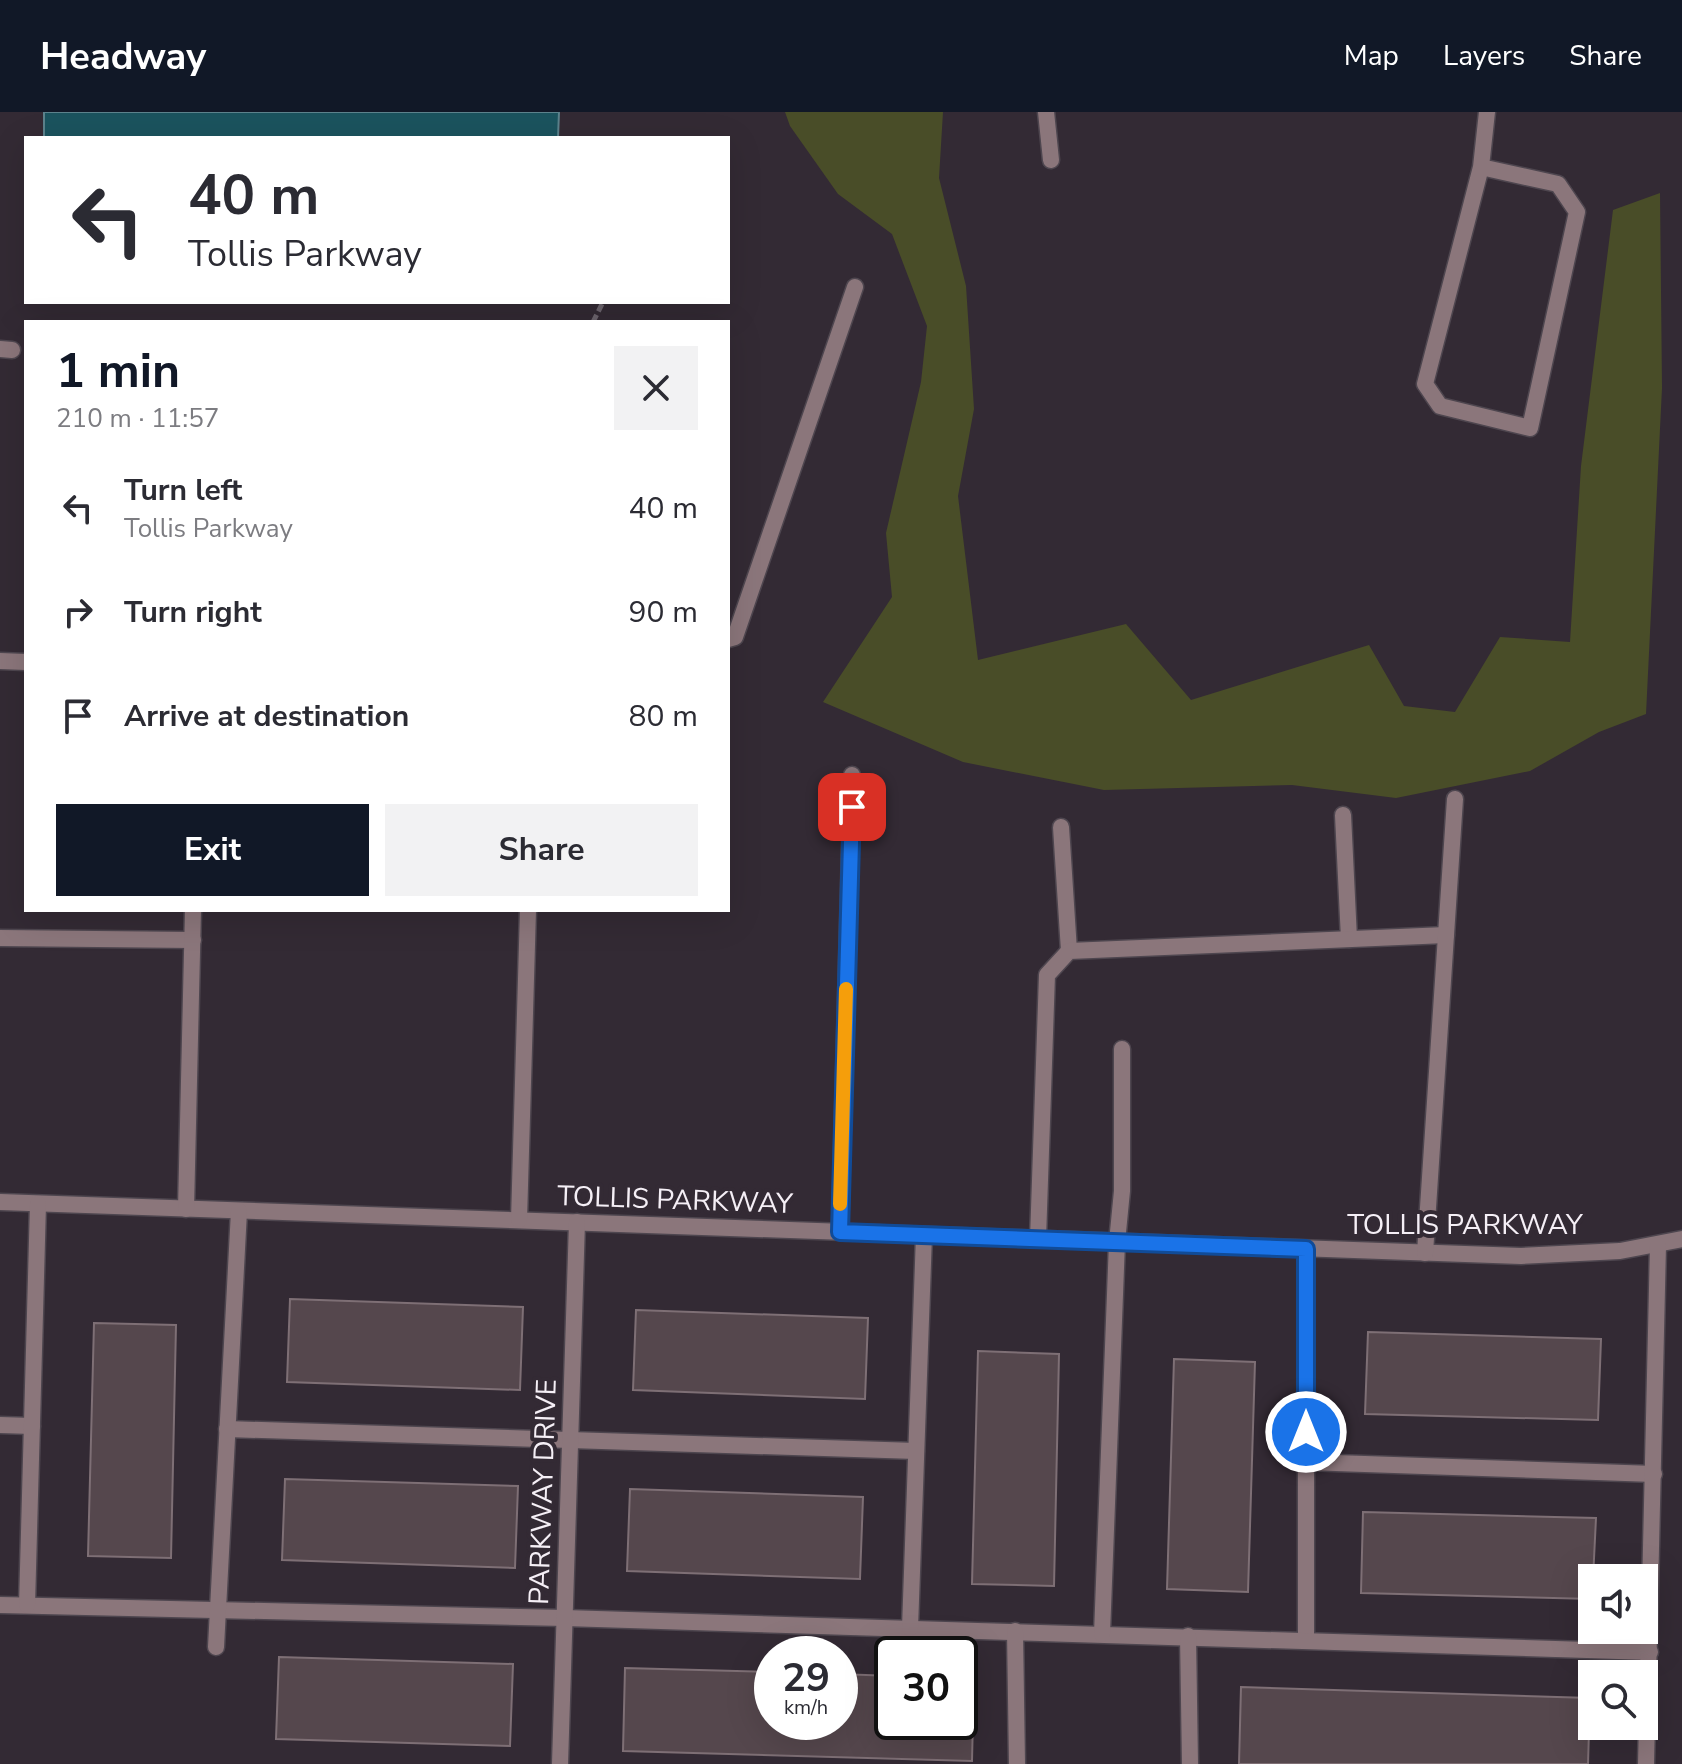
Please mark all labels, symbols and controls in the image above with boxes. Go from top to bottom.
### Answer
text: Headway [40,31,206,82]
text: Map [1344,37,1399,75]
text: Layers [1443,37,1525,75]
text: Share [1569,37,1642,75]
text: 40 m [188,157,319,234]
icon: left [56,168,160,272]
text: Tollis Parkway [188,230,422,279]
text: 1 min [56,338,180,404]
button: close [614,346,698,430]
text: 210 m · 11:57 [56,401,219,436]
text: Turn left [124,470,242,511]
icon: left [56,486,100,530]
text: 40 m [629,488,698,529]
text: Tollis Parkway [124,511,293,546]
icon: right [56,590,100,634]
text: Turn right [124,592,262,633]
text: 90 m [629,592,698,633]
icon: arrive [56,694,100,738]
text: Arrive at destination [124,696,409,737]
text: 80 m [629,696,698,737]
pin [818,773,886,841]
icon: arrive [830,785,874,829]
button: Exit [56,804,369,896]
button: Share [385,804,698,896]
street label: TOLLIS PARKWAY [557,1177,795,1223]
street label: TOLLIS PARKWAY [1347,1206,1584,1244]
street label: PARKWAY DRIVE [520,1378,566,1606]
position arrow [1264,1390,1348,1474]
map controls [1578,1564,1658,1740]
button: sound [1578,1564,1658,1644]
speed limit sign: 30 [874,1636,978,1740]
text: 29 [782,1651,830,1705]
button: search [1578,1660,1658,1740]
text: km/h [784,1694,828,1721]

